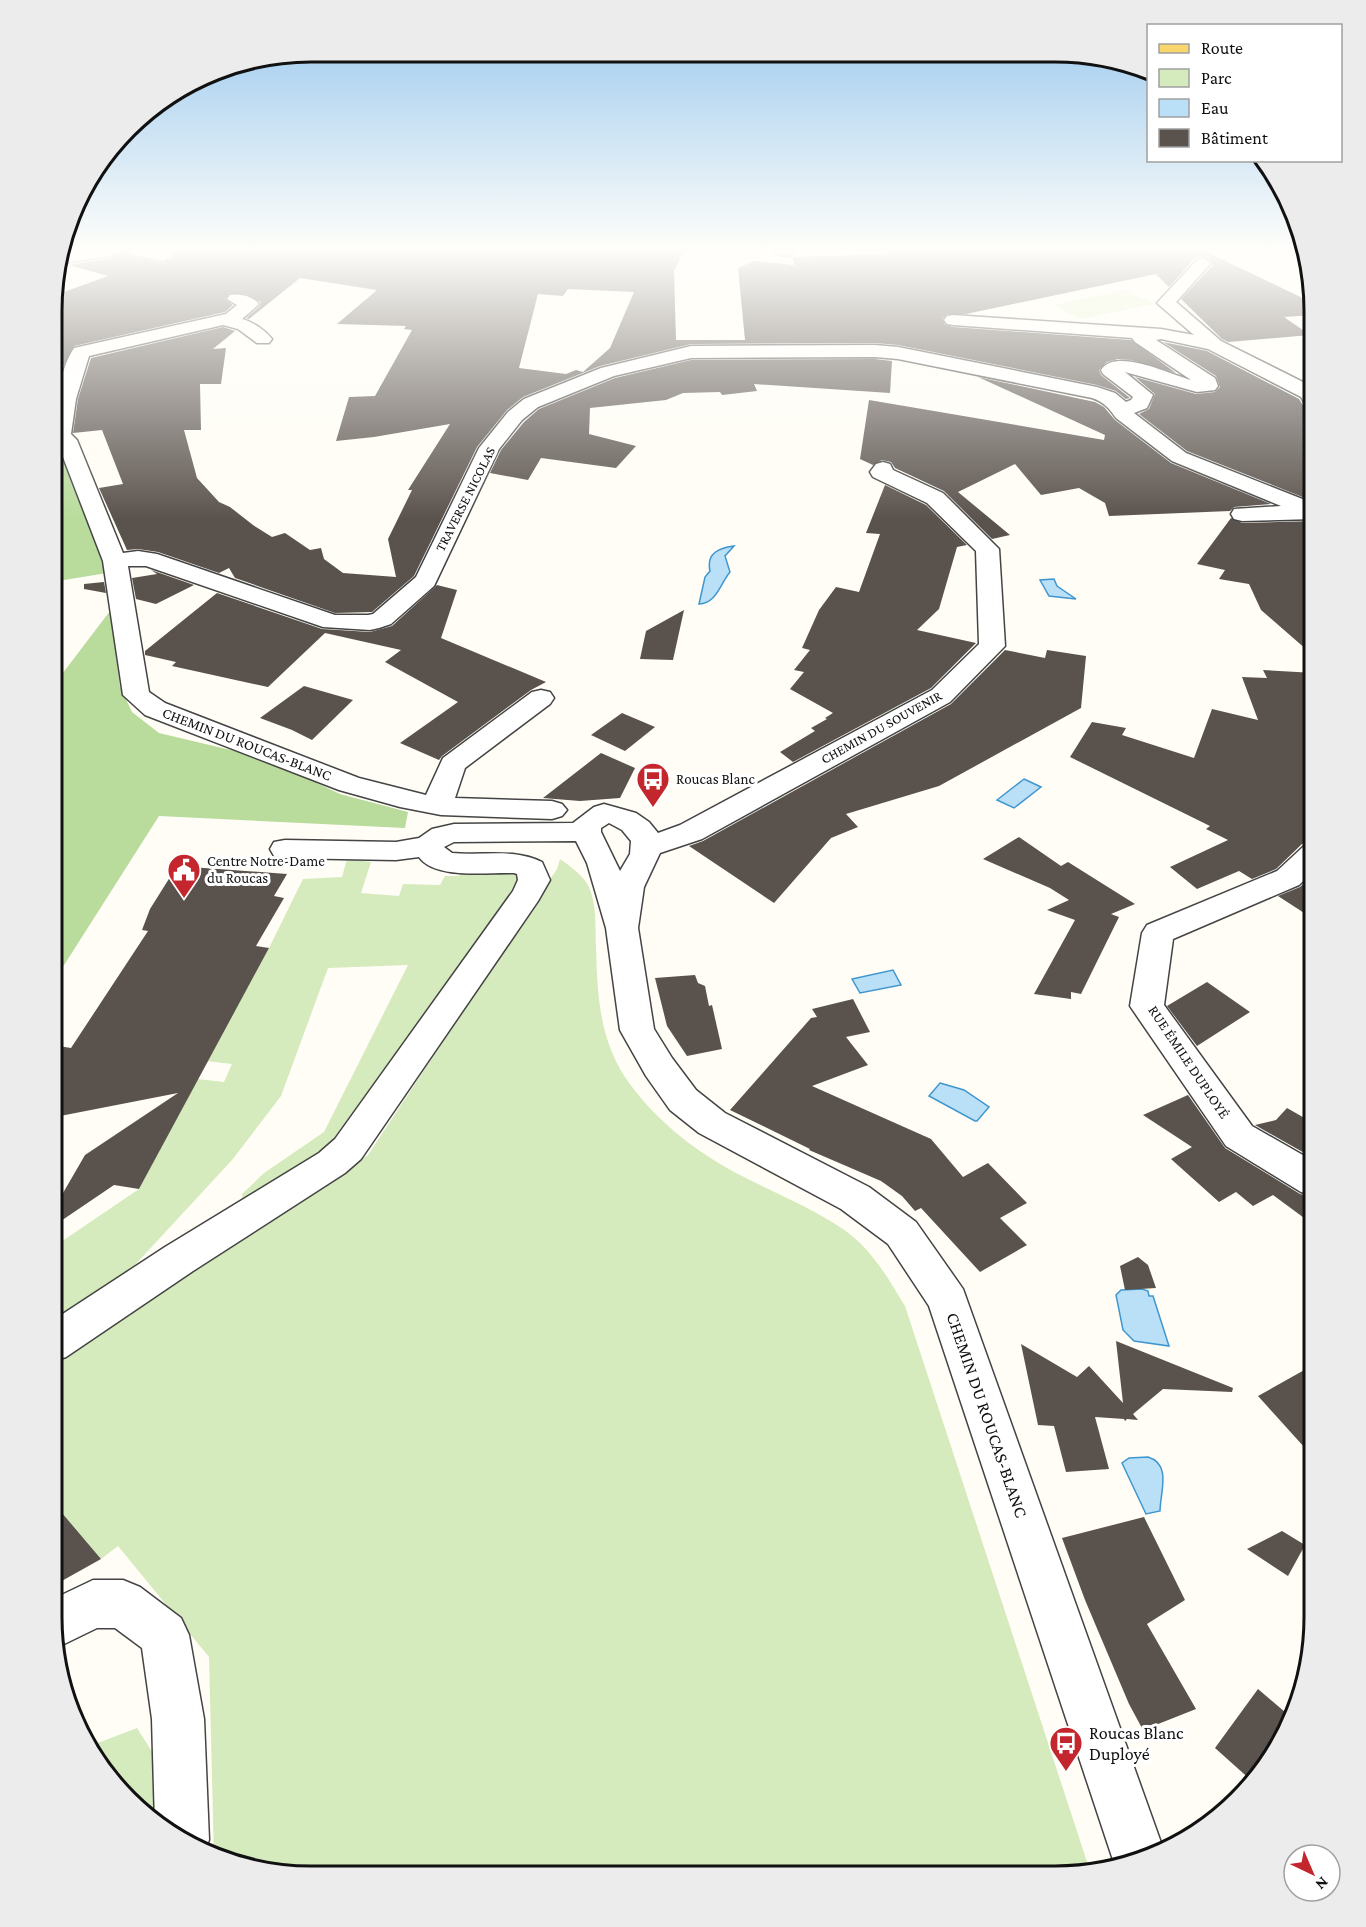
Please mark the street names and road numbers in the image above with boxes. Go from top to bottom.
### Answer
street label: TRAVERSE NICOLAS [432,444,498,554]
street label: CHEMIN DU SOUVENIR [818,687,944,767]
street label: CHEMIN DU ROUCAS-BLANC [160,704,334,784]
street label: RUE ÉMILE DUPLOYÉ [1145,1003,1233,1121]
street label: CHEMIN DU ROUCAS-BLANC [942,1310,1032,1521]

